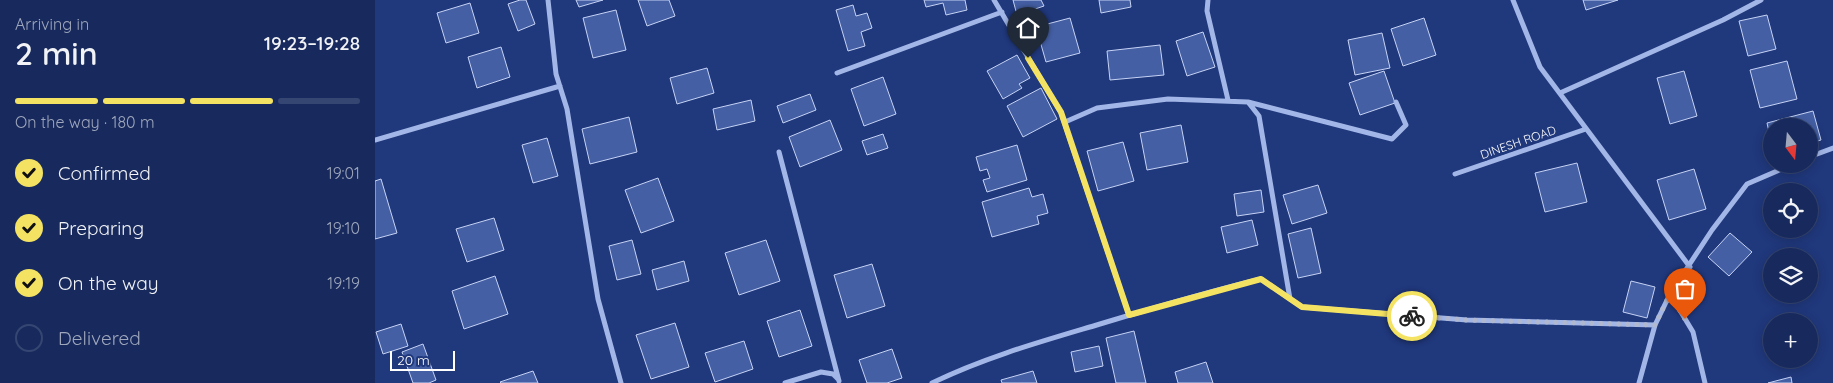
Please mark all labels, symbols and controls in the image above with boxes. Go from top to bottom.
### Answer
pin [1007,7,1049,58]
text: Arriving in [15,14,89,34]
icon: home [1014,14,1042,42]
text: 19:23–19:28 [264,31,360,55]
text: 2 min [15,33,98,73]
text: On the way · 180 m [15,112,155,132]
north arrow [1763,118,1817,172]
map controls [1763,118,1818,368]
street label: DINESH ROAD [1478,122,1558,162]
icon: check [15,159,43,187]
text: Confirmed [58,161,151,185]
text: 19:01 [327,163,360,183]
button: locate [1763,183,1818,238]
icon: check [15,214,43,242]
text: Preparing [58,216,144,240]
text: 19:10 [327,218,360,238]
button: layers [1763,248,1818,303]
pin [1664,268,1706,319]
icon: check [15,269,43,297]
text: On the way [58,271,159,295]
text: 19:19 [327,273,360,293]
icon: bag [1671,275,1699,303]
courier [1387,291,1437,341]
icon: bike [1398,302,1426,330]
button: + [1763,313,1818,368]
text: Delivered [58,326,141,350]
scale bar [390,348,455,371]
text: 20 m [397,351,430,369]

